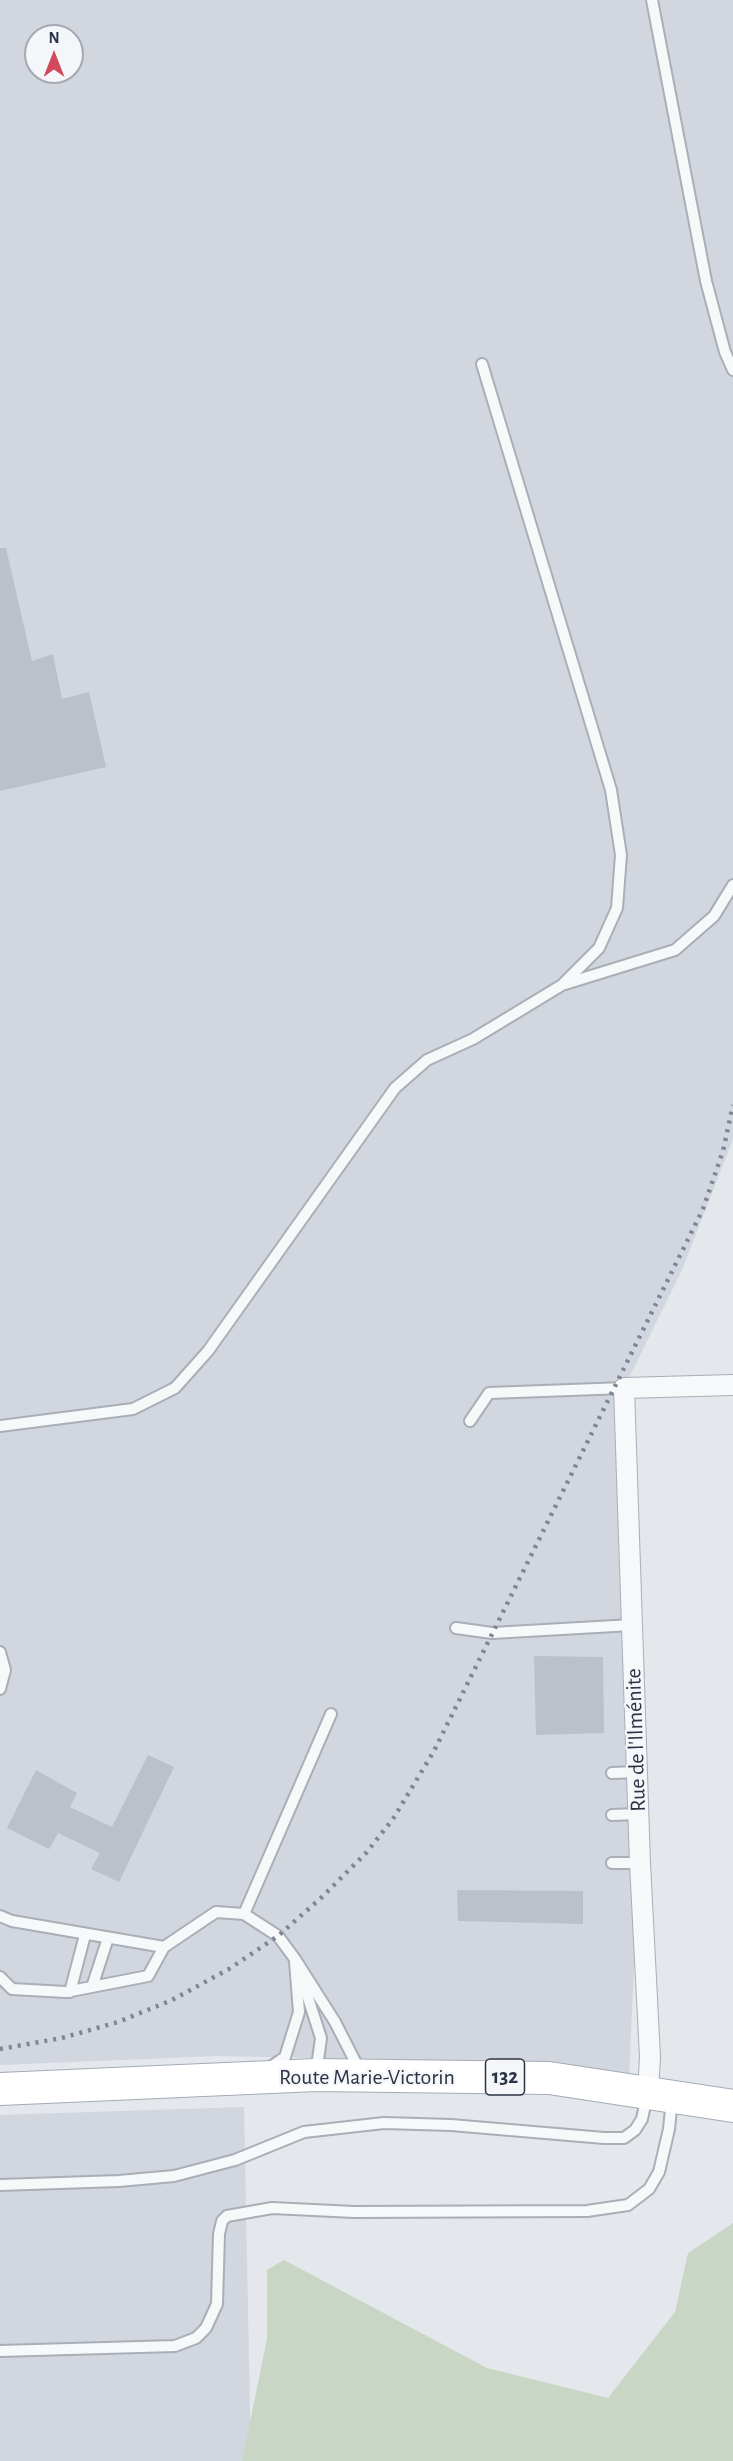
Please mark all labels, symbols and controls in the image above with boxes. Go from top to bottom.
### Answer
north arrow [24,24,84,84]
text: N [48,30,60,46]
street label: Rue de l'Ilménite [620,1668,652,1812]
road number: 132 [486,2059,524,2095]
street label: Route Marie-Victorin [279,2064,455,2090]

